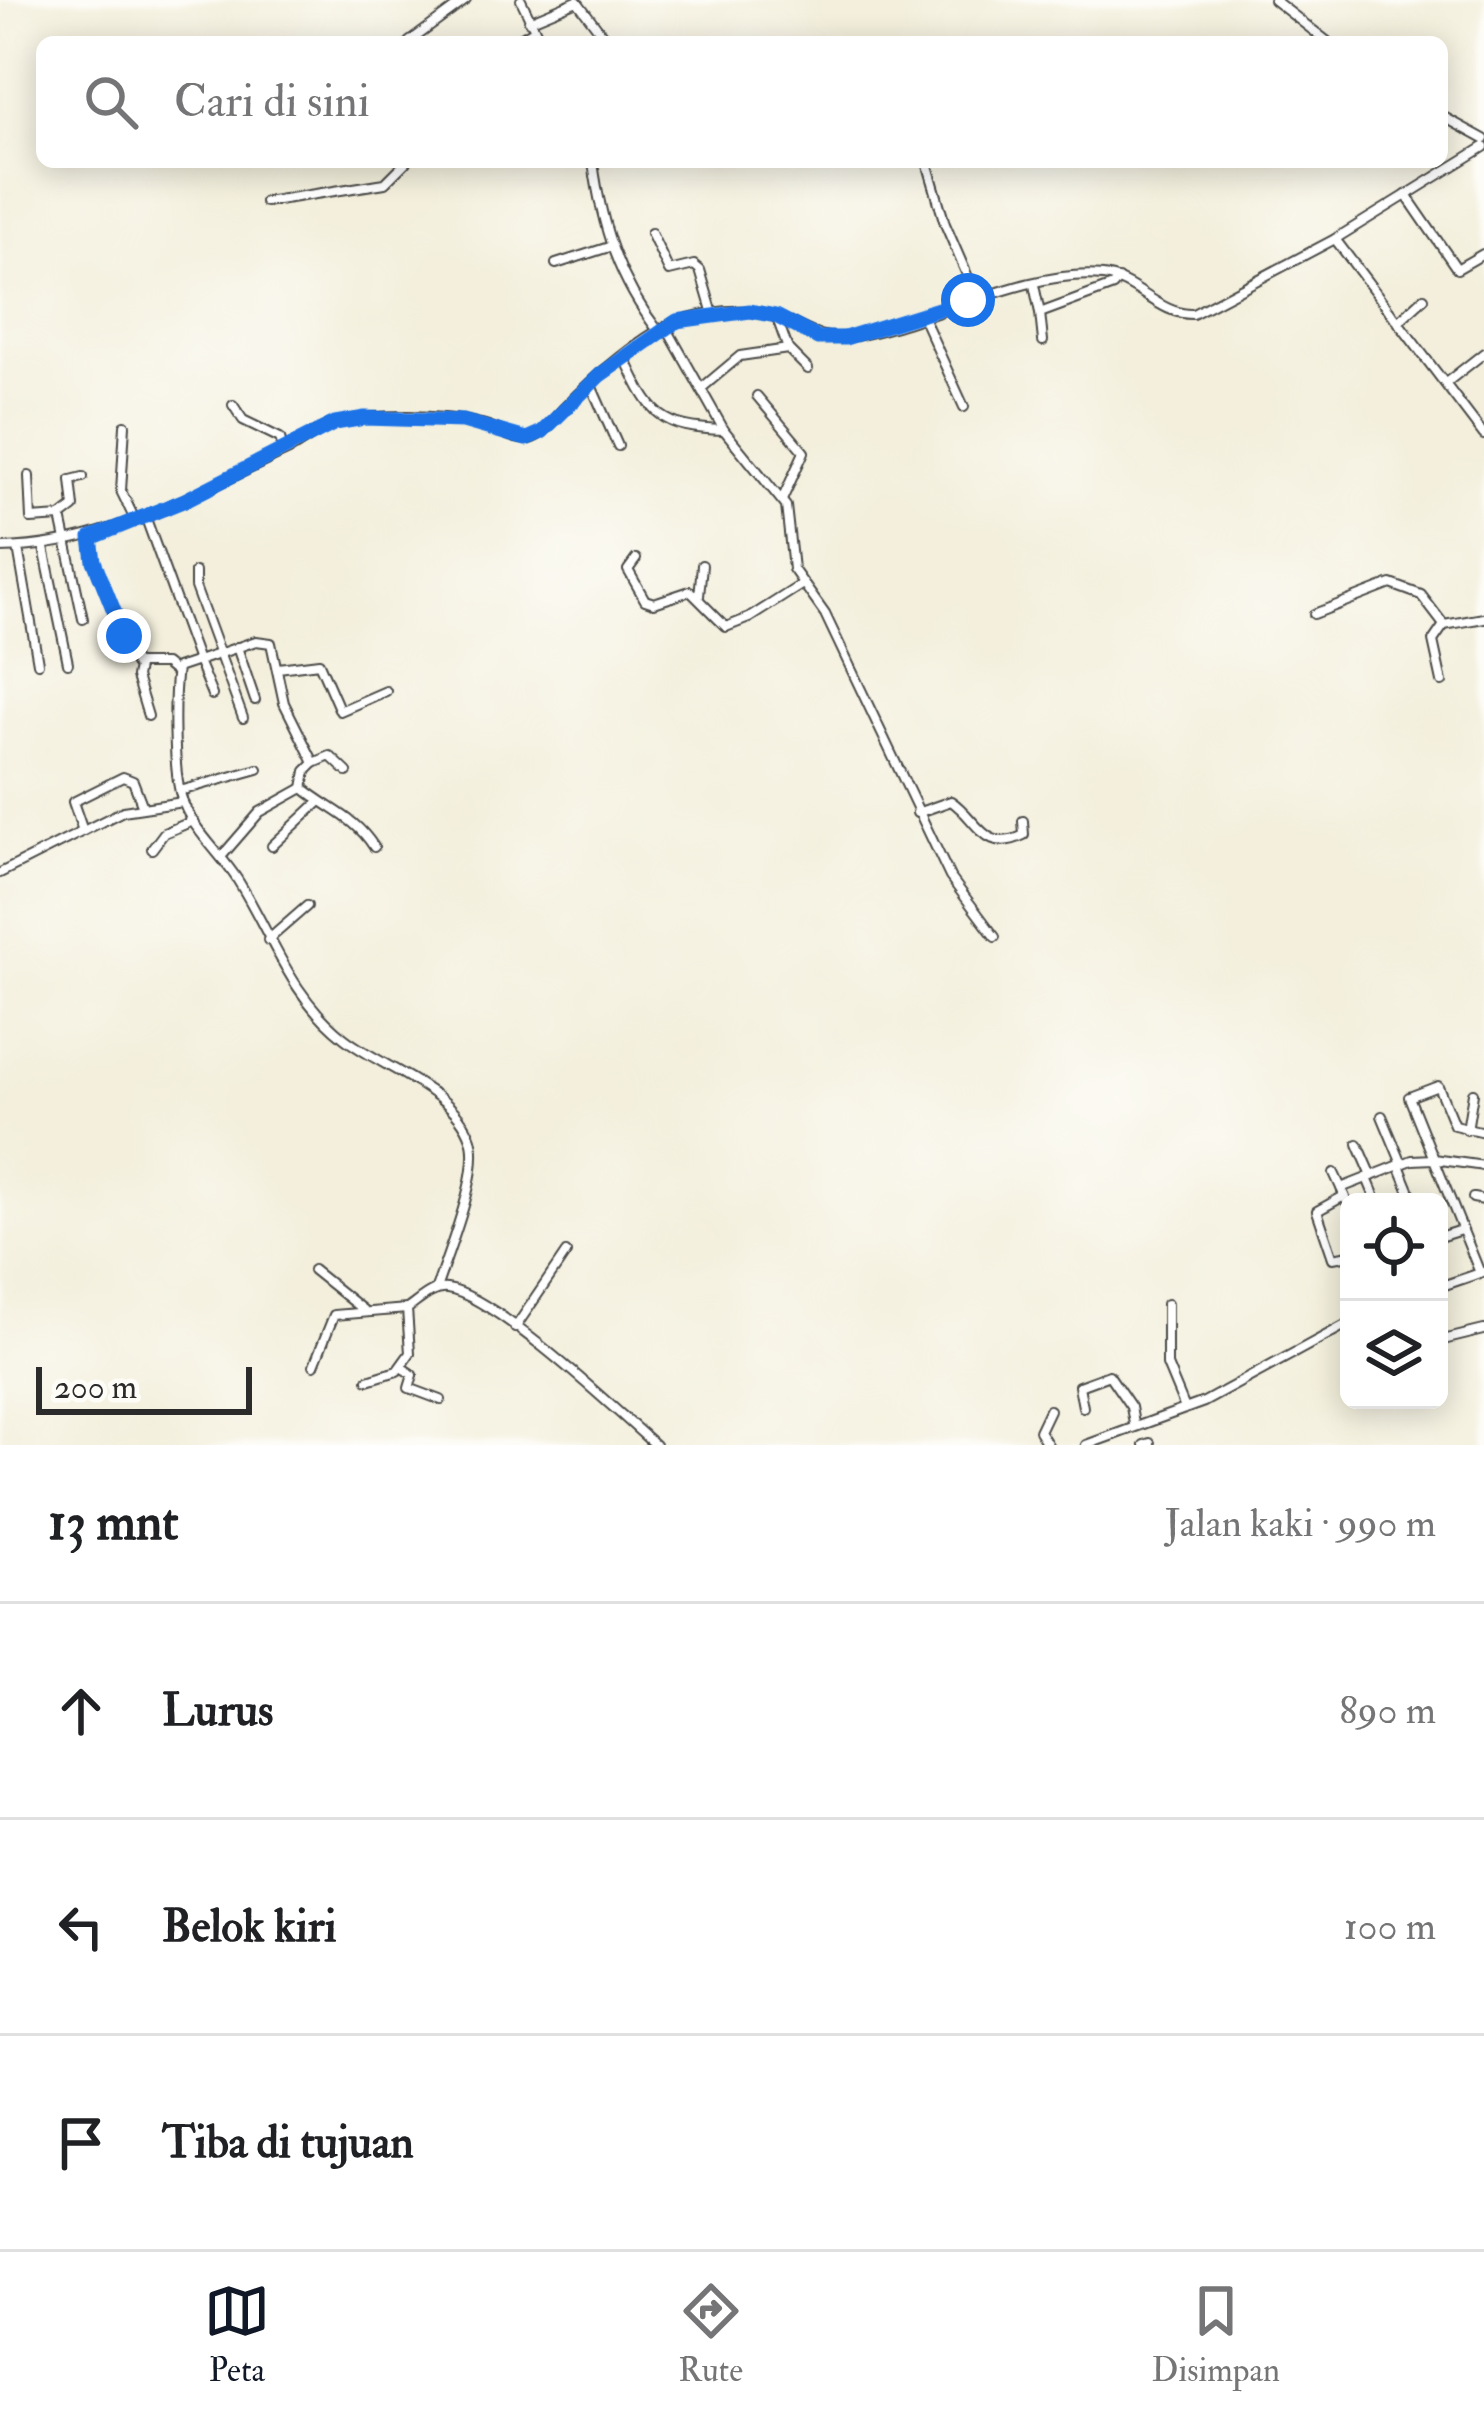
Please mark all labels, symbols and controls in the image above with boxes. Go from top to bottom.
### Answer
search box [36,36,1448,168]
icon: search [78,69,144,135]
text: Cari di sini [174,74,370,130]
route start [941,273,995,327]
route end [97,609,151,663]
map controls [1340,1193,1448,1409]
button: locate [1340,1193,1448,1301]
button: layers [1340,1301,1448,1409]
scale bar [36,1361,252,1414]
text: 200 m [54,1367,137,1408]
text: 13 mnt [48,1491,179,1555]
text: Jalan kaki · 990 m [1165,1499,1436,1548]
icon: ahead [48,1678,114,1744]
text: Lurus [162,1683,273,1739]
text: 890 m [1339,1686,1436,1735]
icon: left [48,1894,114,1960]
text: Belok kiri [162,1899,336,1955]
text: 100 m [1344,1902,1436,1951]
icon: arrive [48,2110,114,2176]
text: Tiba di tujuan [162,2115,414,2171]
tab: Peta [204,2278,270,2391]
tab: Rute [678,2278,744,2391]
tab: Disimpan [1152,2278,1280,2391]

